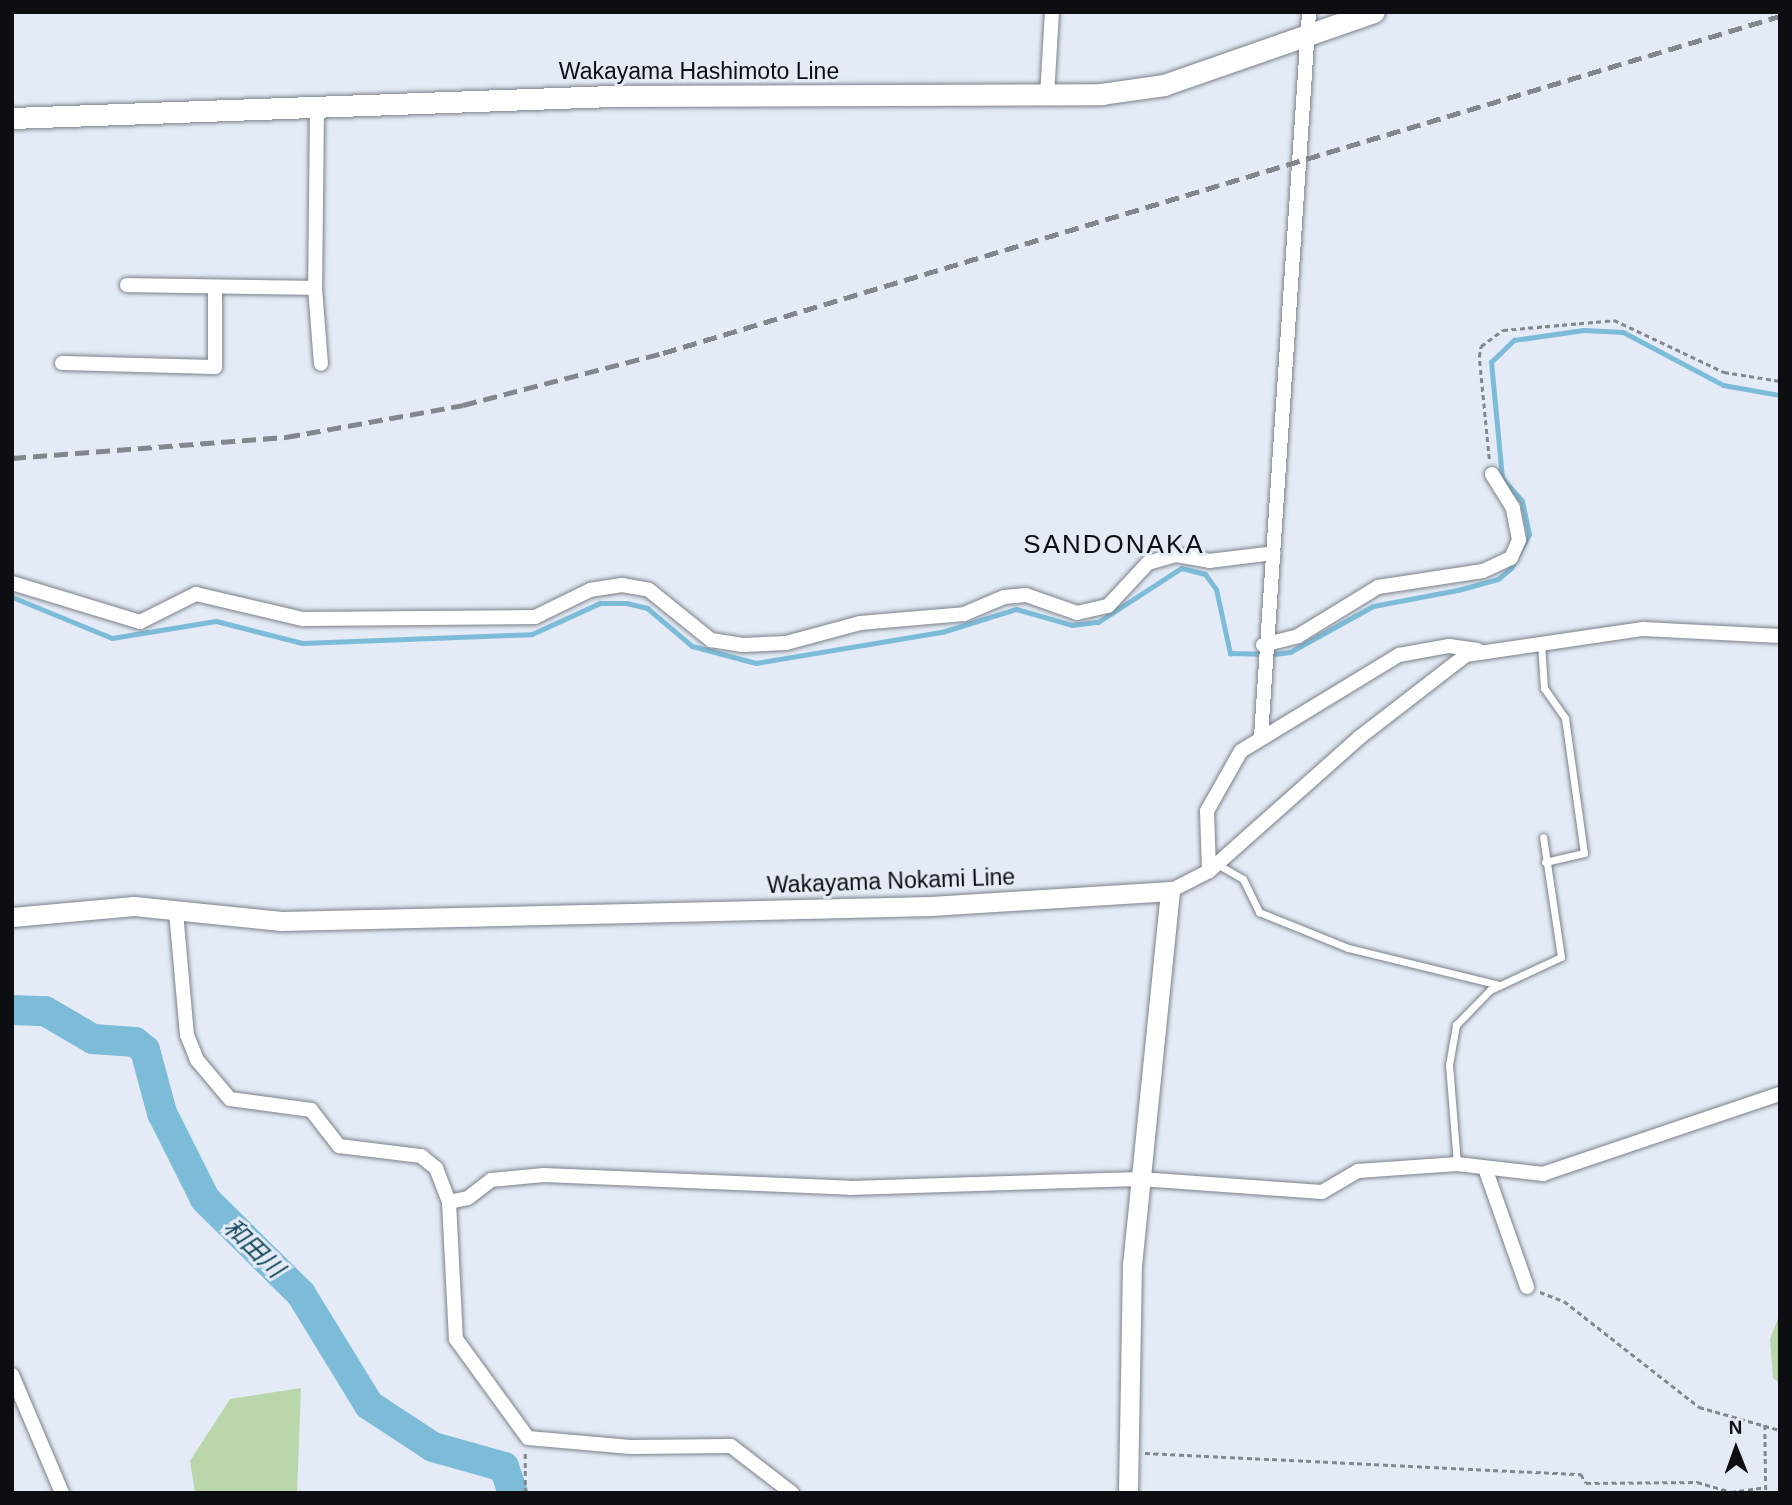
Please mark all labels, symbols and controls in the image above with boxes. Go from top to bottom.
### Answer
street label: Wakayama Hashimoto Line [559,57,839,85]
district label: SANDONAKA [1024,529,1204,561]
street label: Wakayama Nokami Line [766,863,1016,899]
water label: 和田川 [218,1213,290,1283]
north arrow [1701,1414,1771,1484]
text: N [1729,1417,1743,1438]

